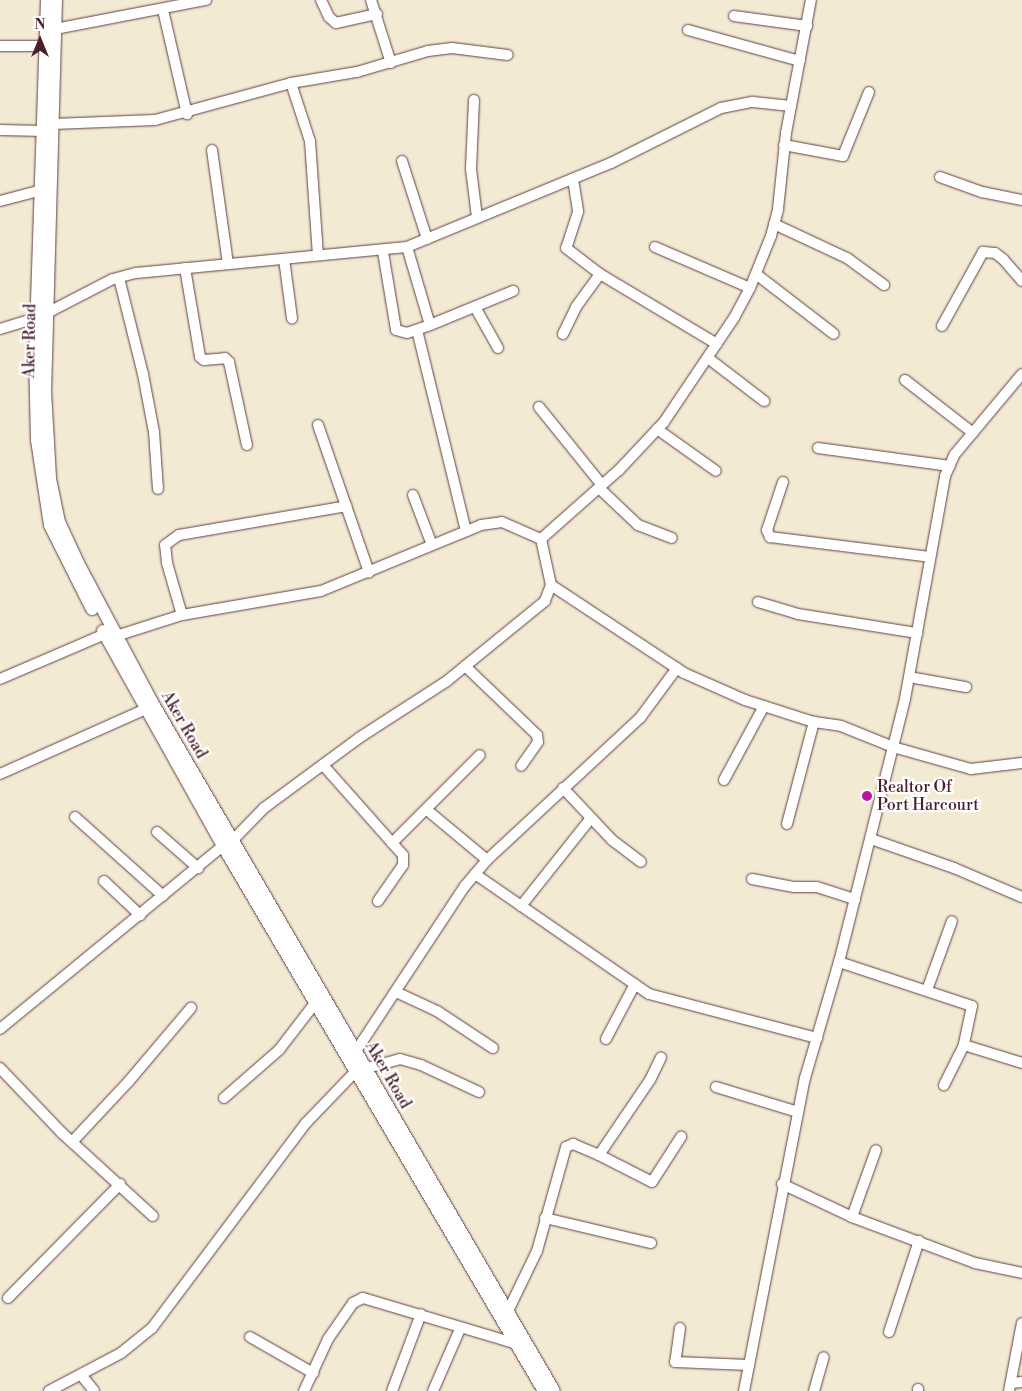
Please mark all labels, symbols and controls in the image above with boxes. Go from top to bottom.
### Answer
north arrow [15,15,65,65]
text: N [34,16,46,34]
street label: Aker Road [20,304,40,378]
street label: Aker Road [157,688,211,762]
place label: Realtor Of Port Harcourt [877,777,979,815]
marker: Realtor Of Port Harcourt [861,790,873,802]
street label: Aker Road [361,1038,415,1112]

